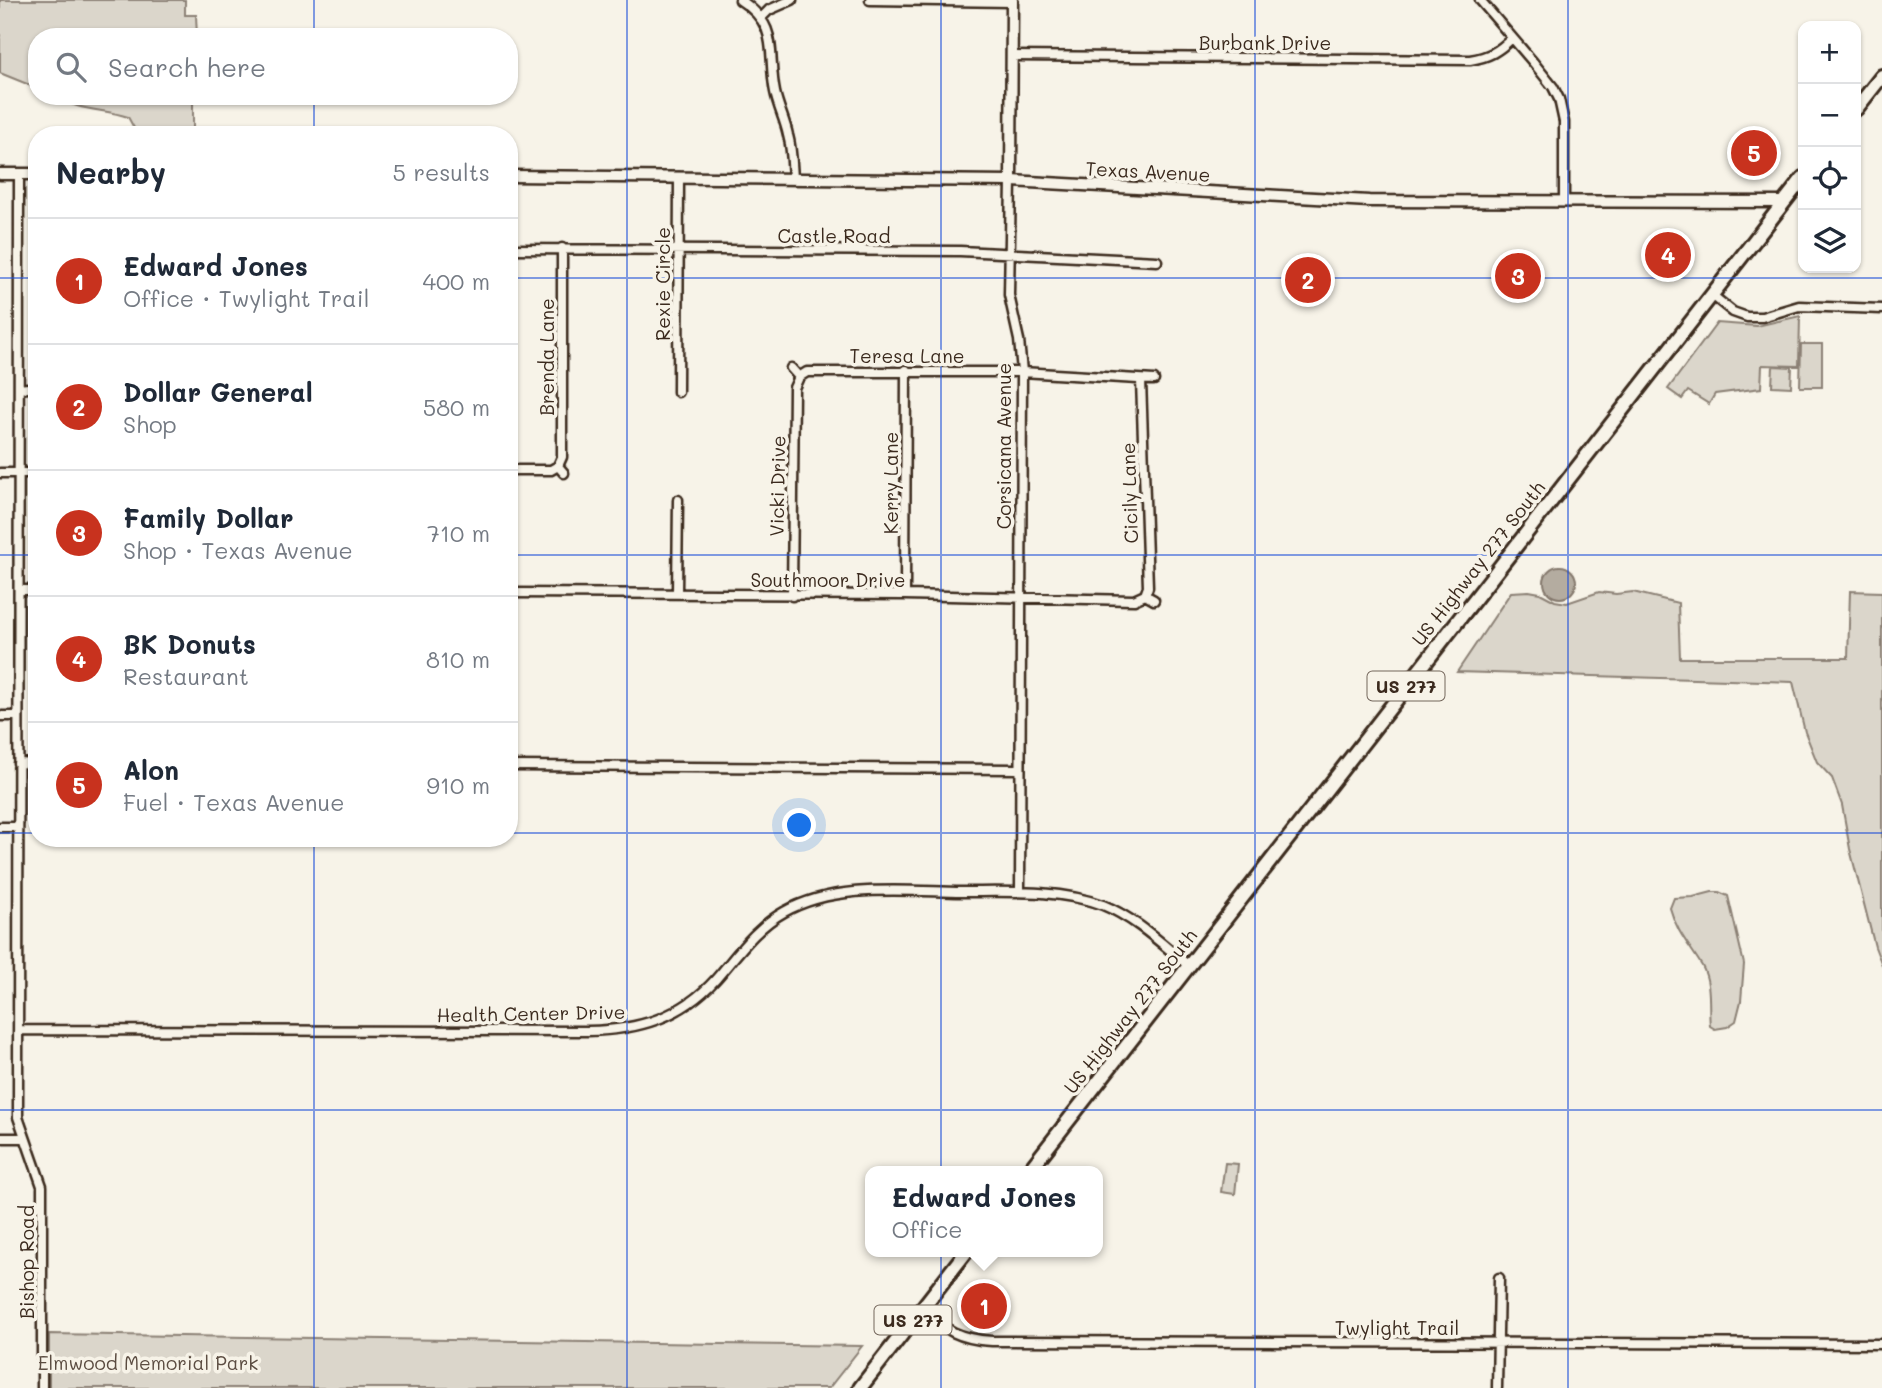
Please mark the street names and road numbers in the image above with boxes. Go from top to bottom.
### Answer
street label: Burbank Drive [1199,30,1331,55]
street label: Texas Avenue [1085,155,1211,187]
street label: Castle Road [778,223,890,248]
street label: Rexie Circle [650,227,675,341]
street label: Brenda Lane [534,298,559,416]
street label: Teresa Lane [850,343,964,368]
street label: Corsicana Avenue [991,363,1016,529]
street label: Kerry Lane [878,432,903,534]
street label: Vicki Drive [764,435,790,537]
street label: Cicily Lane [1115,442,1143,544]
street label: US Highway 277 South [1406,476,1550,650]
street label: Southmoor Drive [751,567,905,592]
road number: US 277 [1368,672,1444,700]
street label: US Highway 277 South [1058,924,1202,1098]
street label: Health Center Drive [436,999,626,1027]
street label: Bishop Road [14,1205,39,1319]
road number: US 277 [874,1306,951,1335]
street label: Twylight Trail [1335,1315,1459,1340]

